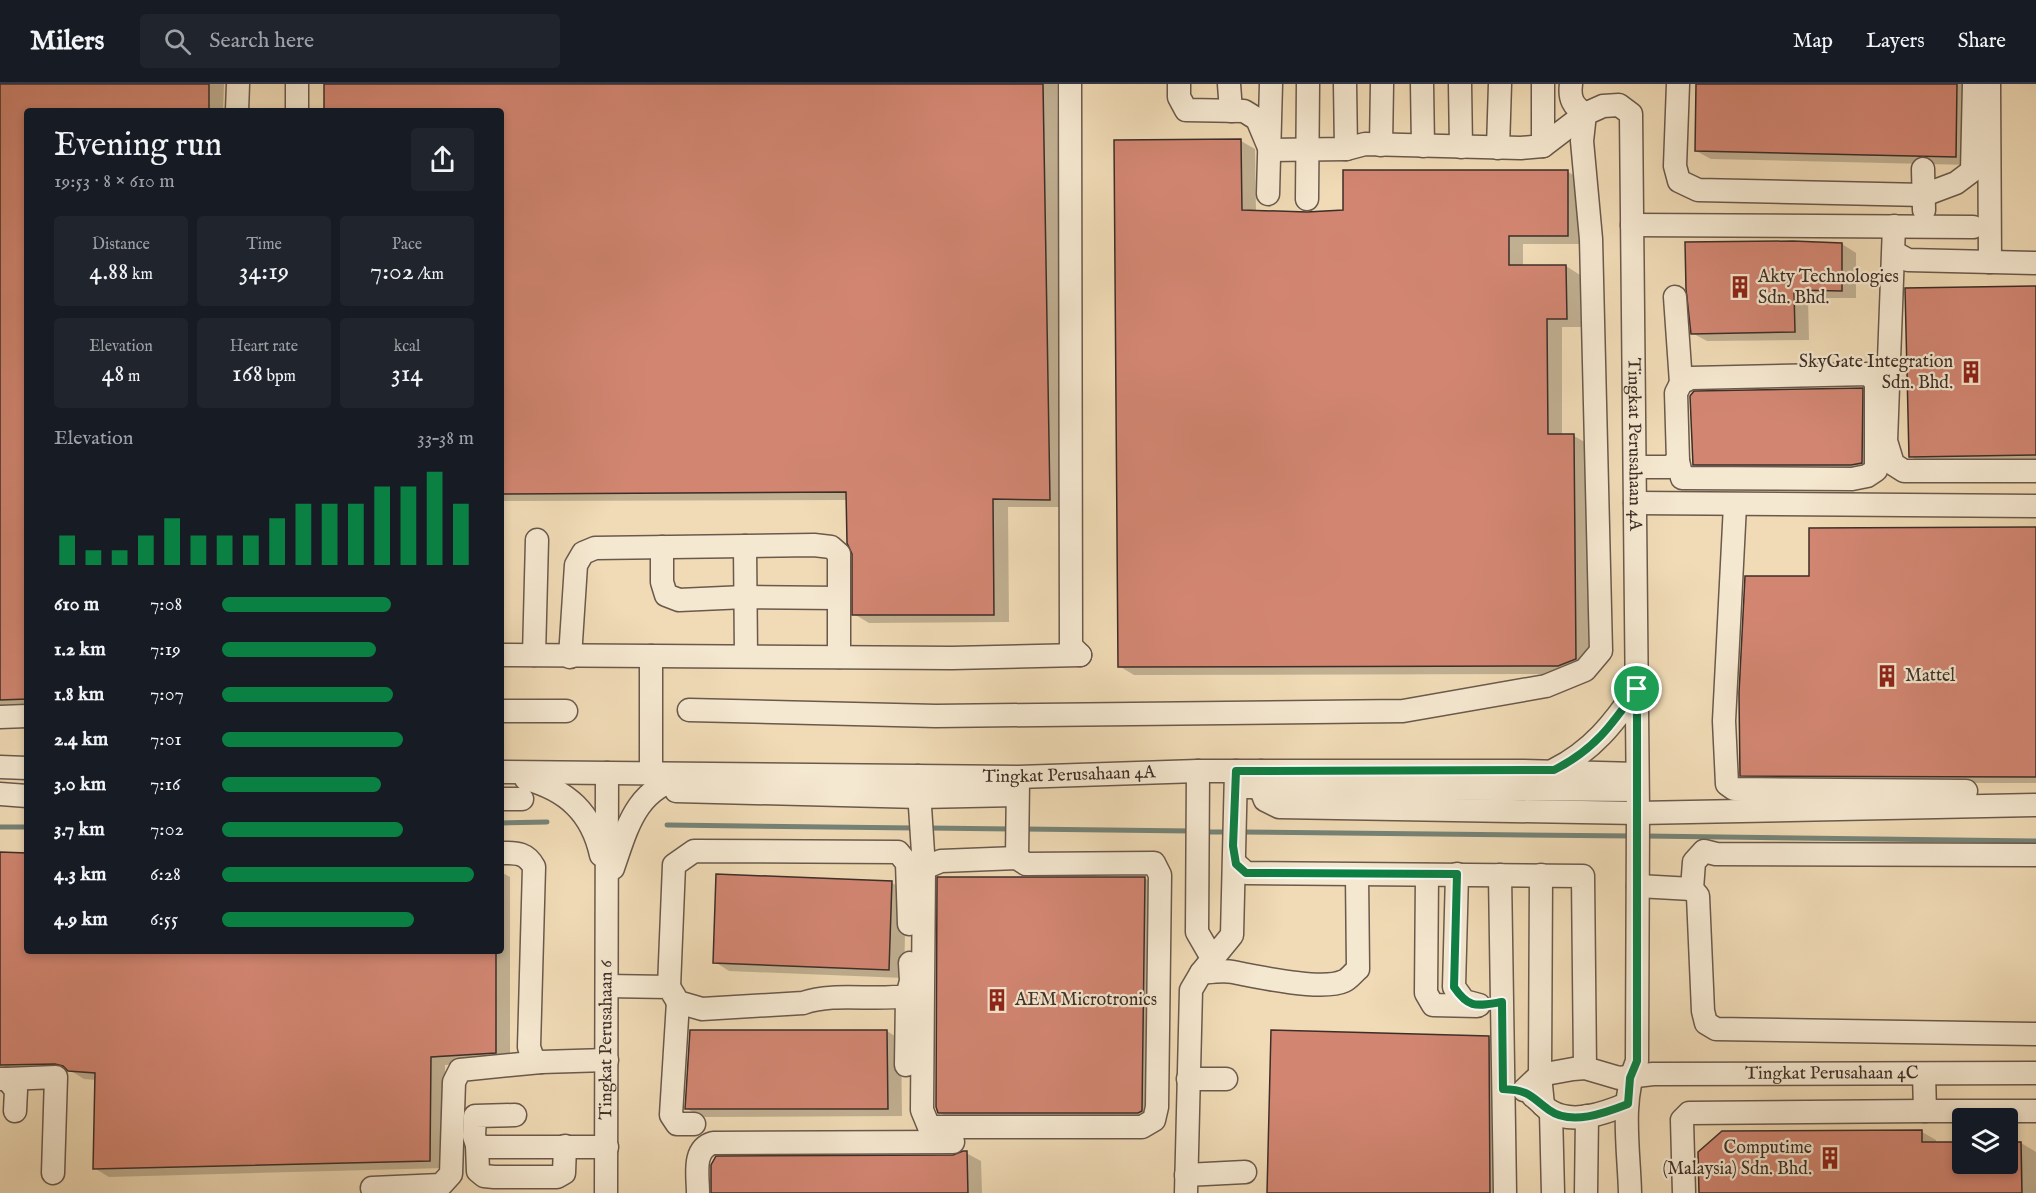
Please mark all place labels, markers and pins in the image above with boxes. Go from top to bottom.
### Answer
place label: Akty Technologies Sdn. Bhd. [1757,266,1899,310]
building icon: Akty Technologies Sdn. Bhd. [1727,274,1753,300]
place label: SkyGate Integration Sdn. Bhd. [1799,351,1953,395]
building icon: SkyGate Integration Sdn. Bhd. [1958,359,1984,385]
pin [1611,663,1662,714]
building icon: Mattel [1874,663,1900,689]
place label: Mattel [1905,665,1955,688]
building icon: AEM Microtronics [984,987,1010,1013]
place label: AEM Microtronics [1014,989,1157,1012]
place label: Computime (Malaysia) Sdn. Bhd. [1663,1137,1812,1181]
building icon: Computime (Malaysia) Sdn. Bhd. [1817,1145,1843,1171]

